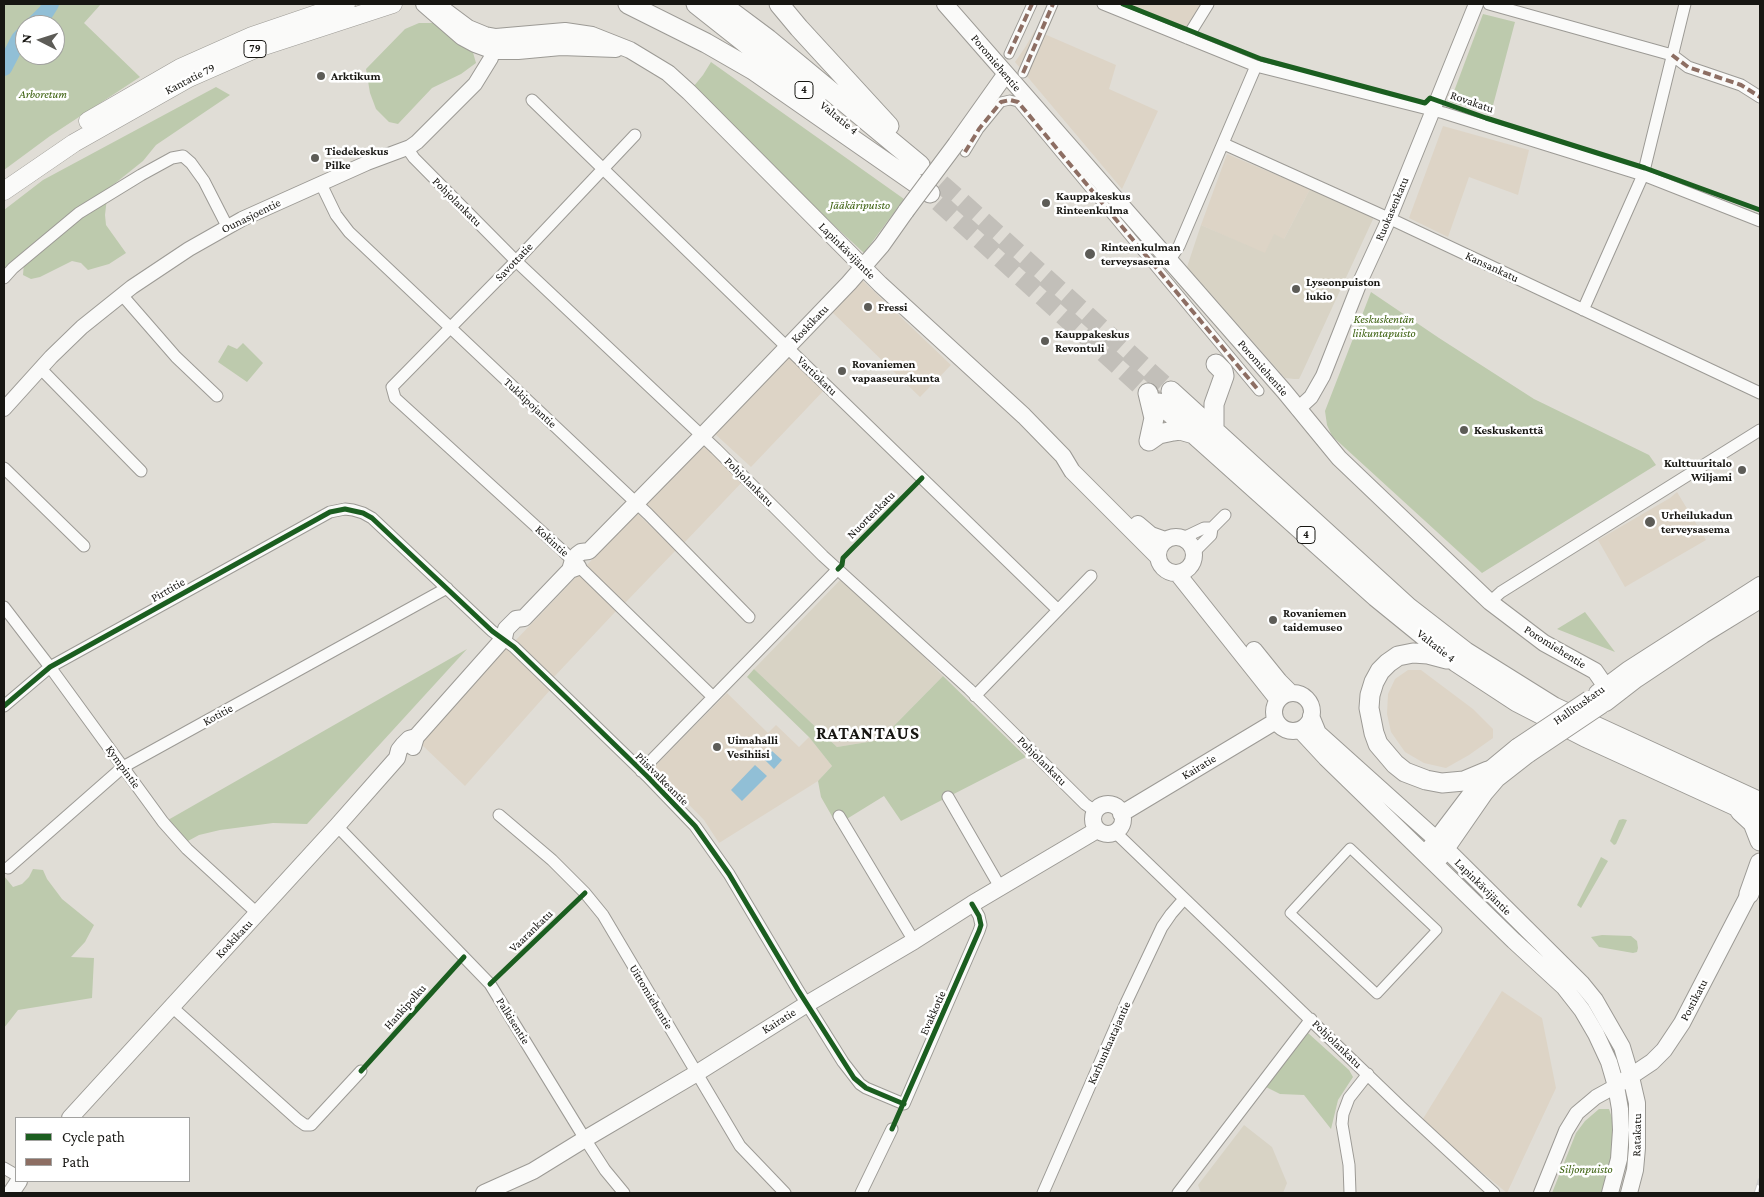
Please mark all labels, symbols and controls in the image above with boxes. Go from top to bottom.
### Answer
north arrow [15,15,65,65]
street label: Poromiehentie [968,31,1024,95]
text: N [18,33,34,44]
road number: 79 [244,41,266,58]
street label: Kantatie 79 [162,60,218,98]
place label: Arktikum [331,69,381,83]
marker: Arktikum [315,70,327,82]
road number: 4 [795,82,813,98]
park label: Arboretum [19,87,67,101]
street label: Rovakatu [1448,88,1496,116]
street label: Valtatie 4 [817,98,861,138]
place label: Tiedekeskus Pilke [325,144,388,172]
marker: Tiedekeskus Pilke [309,152,321,164]
street label: Pohjolankatu [429,174,485,230]
street label: Ruokasenkatu [1372,175,1412,243]
place label: Kauppakeskus Rinteenkulma [1056,189,1130,217]
street label: Ounasjoentie [219,195,283,237]
marker: Kauppakeskus Rinteenkulma [1040,197,1052,209]
park label: Jääkäripuisto [830,198,890,212]
street label: Lapinkävijäntie [816,220,878,282]
street label: Savottatie [492,240,536,284]
place label: Rinteenkulman terveysasema [1101,240,1181,268]
marker: Rinteenkulman terveysasema [1083,247,1097,261]
street label: Kansankatu [1463,248,1521,286]
place label: Lyseonpuiston lukio [1306,275,1381,303]
marker: Lyseonpuiston lukio [1290,283,1302,295]
place label: Fressi [878,300,907,314]
marker: Fressi [862,301,874,313]
street label: Koskikatu [788,302,832,346]
park label: Keskuskentän liikuntapuisto [1352,312,1416,340]
place label: Kauppakeskus Revontuli [1055,327,1129,355]
marker: Kauppakeskus Revontuli [1039,335,1051,347]
street label: Poromiehentie [1235,337,1291,399]
street label: Vartiokatu [794,353,840,399]
place label: Rovaniemen vapaaseurakunta [852,357,940,385]
marker: Rovaniemen vapaaseurakunta [836,365,848,377]
street label: Tukkipojantie [501,375,559,431]
place label: Keskuskenttä [1474,423,1543,437]
marker: Keskuskenttä [1458,424,1470,436]
street label: Pohjolankatu [721,454,777,510]
place label: Kulttuuritalo Wiljami [1664,456,1732,484]
marker: Kulttuuritalo Wiljami [1736,464,1748,476]
street label: Nuortenkatu [844,488,898,542]
place label: Urheilukadun terveysasema [1661,508,1733,536]
marker: Urheilukadun terveysasema [1643,515,1657,529]
street label: Kokintie [532,522,572,560]
road number: 4 [1297,526,1315,544]
street label: Pirttitie [148,575,188,605]
place label: Rovaniemen taidemuseo [1283,606,1346,634]
marker: Rovaniemen taidemuseo [1267,614,1279,626]
street label: Poromiehentie [1521,622,1589,672]
street label: Valtatie 4 [1414,626,1458,666]
street label: Hallituskatu [1551,682,1607,728]
street label: Kotitie [200,701,236,729]
district label: RATANTAUS [815,722,921,744]
place label: Uimahalli Vesihiisi [727,733,778,761]
street label: Pohjolankatu [1014,733,1070,789]
marker: Uimahalli Vesihiisi [711,741,723,753]
street label: Kympintie [103,743,143,791]
street label: Piisivalkeantie [632,749,692,809]
street label: Kairatie [1179,751,1219,783]
street label: Lapinkävijäntie [1452,856,1514,918]
street label: Vaarankatu [506,907,556,955]
street label: Koskikatu [212,917,256,961]
street label: Uittomiehentie [626,962,676,1032]
street label: Postikatu [1677,977,1711,1023]
street label: Hankipolku [381,981,429,1033]
street label: Evakkotie [917,989,949,1037]
street label: Palkisentie [493,995,533,1047]
street label: Karhunkaatajantie [1084,999,1134,1087]
street label: Kairatie [759,1005,799,1037]
street label: Pohjolankatu [1309,1017,1365,1071]
street label: Ratakatu [1629,1113,1645,1157]
legend [15,1117,190,1182]
text: Cycle path [62,1129,125,1145]
text: Path [62,1154,89,1170]
park label: Siljonpuisto [1559,1162,1613,1176]

